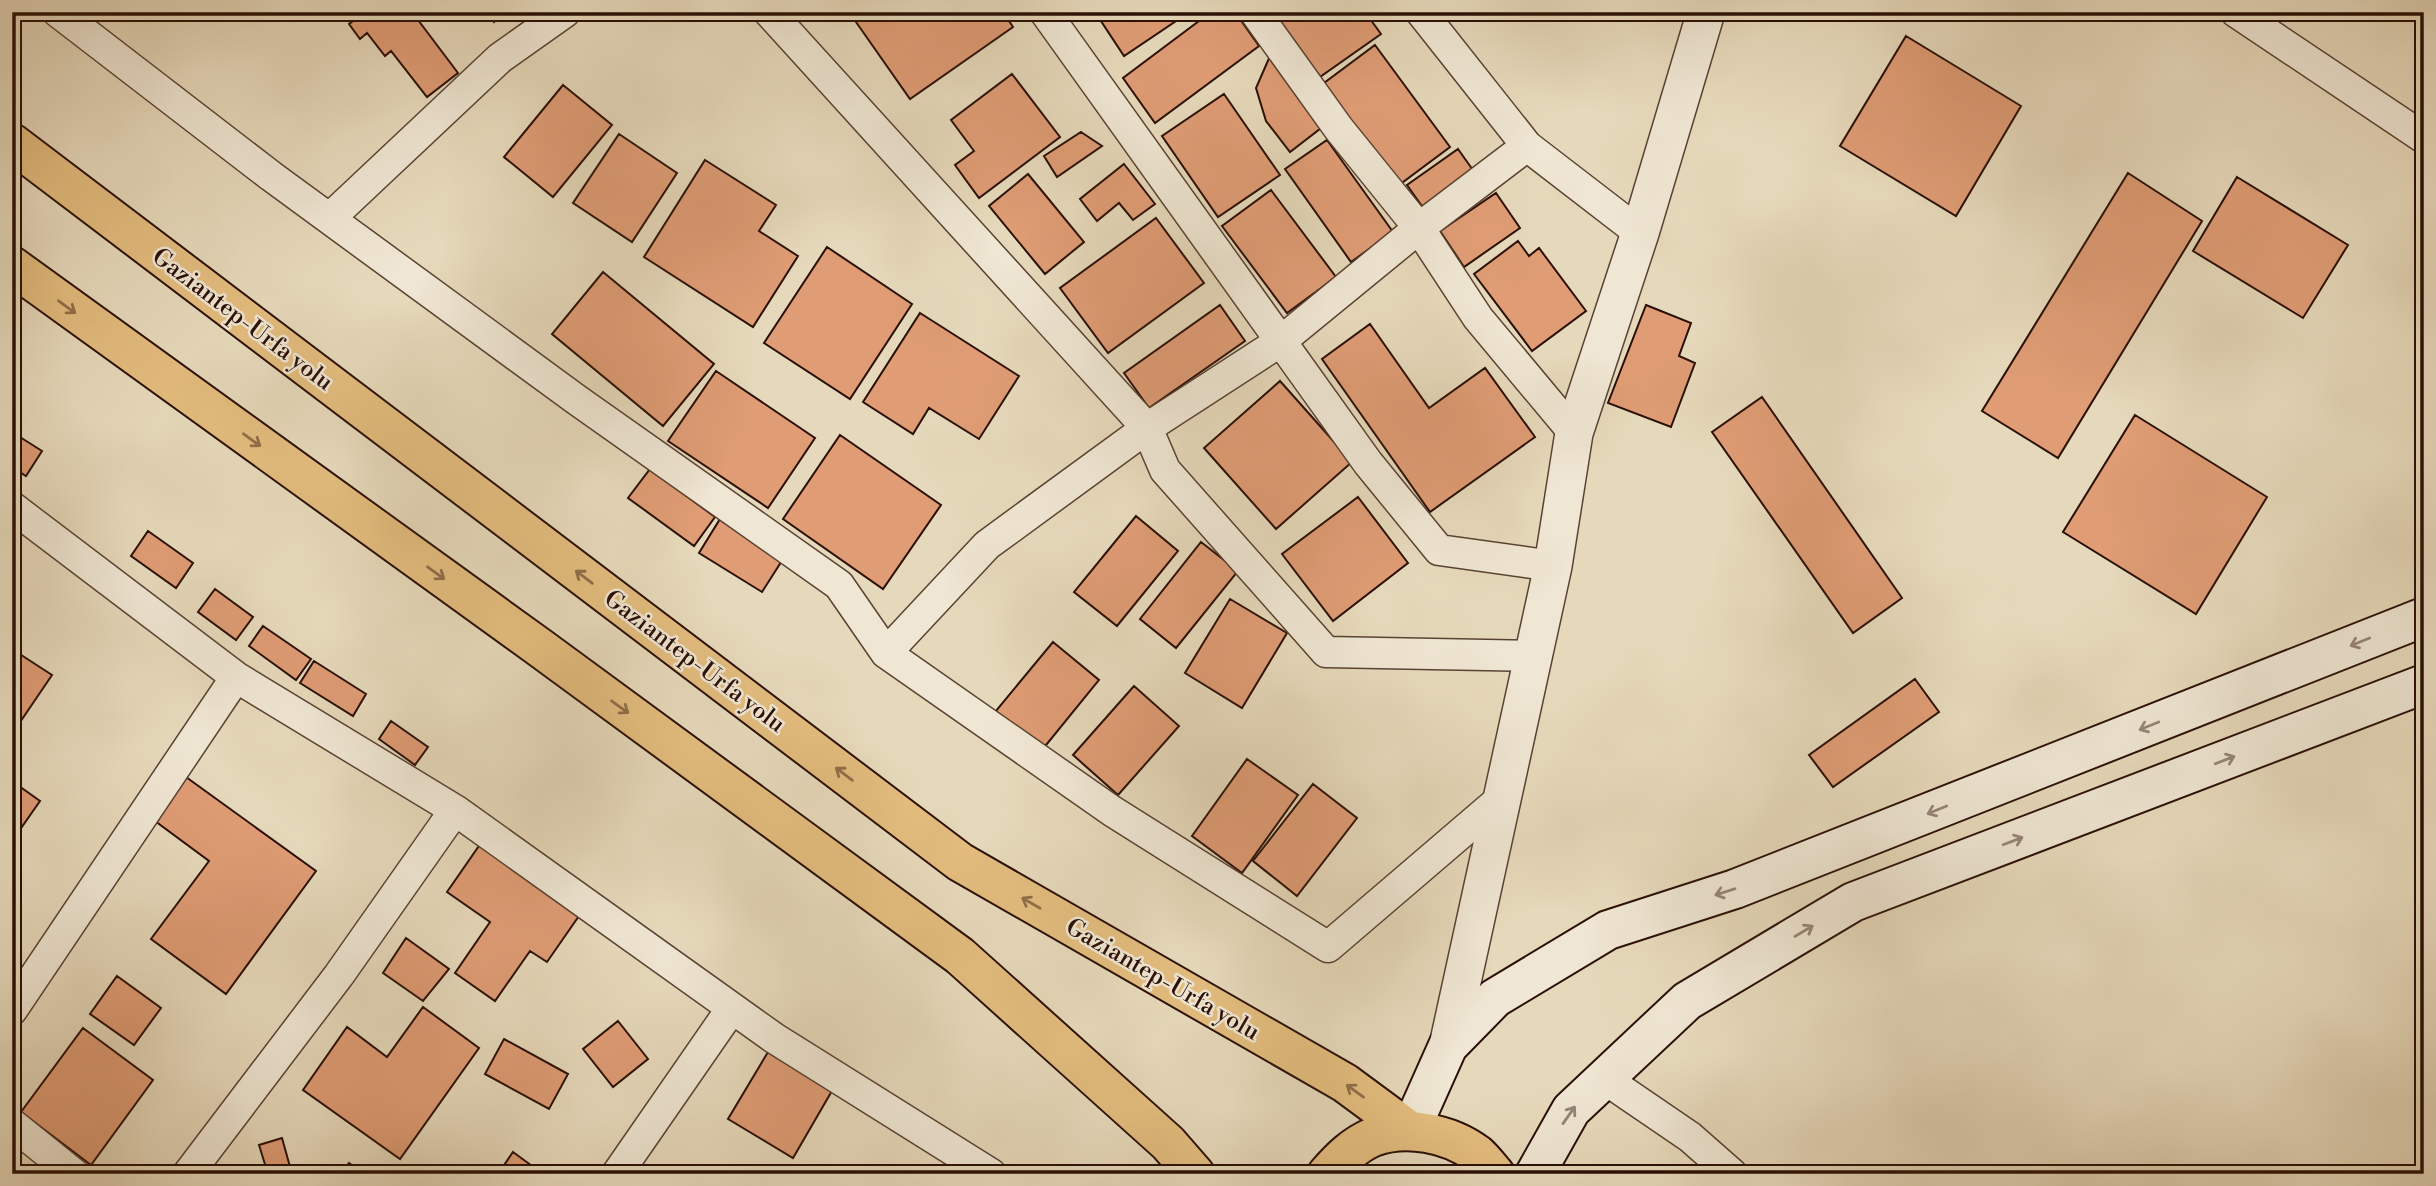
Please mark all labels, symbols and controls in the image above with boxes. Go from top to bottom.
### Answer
street label: Gaziantep-Urfa yolu [146,242,339,398]
one-way arrow [57,299,76,314]
one-way arrow [242,432,261,447]
one-way arrow [426,566,445,580]
one-way arrow [576,570,594,585]
street label: Gaziantep-Urfa yolu [598,584,791,740]
one-way arrow [2350,637,2372,650]
one-way arrow [610,699,629,714]
one-way arrow [2138,720,2160,733]
one-way arrow [2214,752,2236,765]
one-way arrow [835,767,854,781]
one-way arrow [1927,804,1949,817]
one-way arrow [2001,833,2023,846]
one-way arrow [1715,887,1737,900]
one-way arrow [1021,896,1041,910]
street label: Gaziantep-Urfa yolu [1060,912,1265,1048]
one-way arrow [1794,923,1814,937]
one-way arrow [1346,1083,1365,1098]
one-way arrow [1562,1106,1577,1125]

